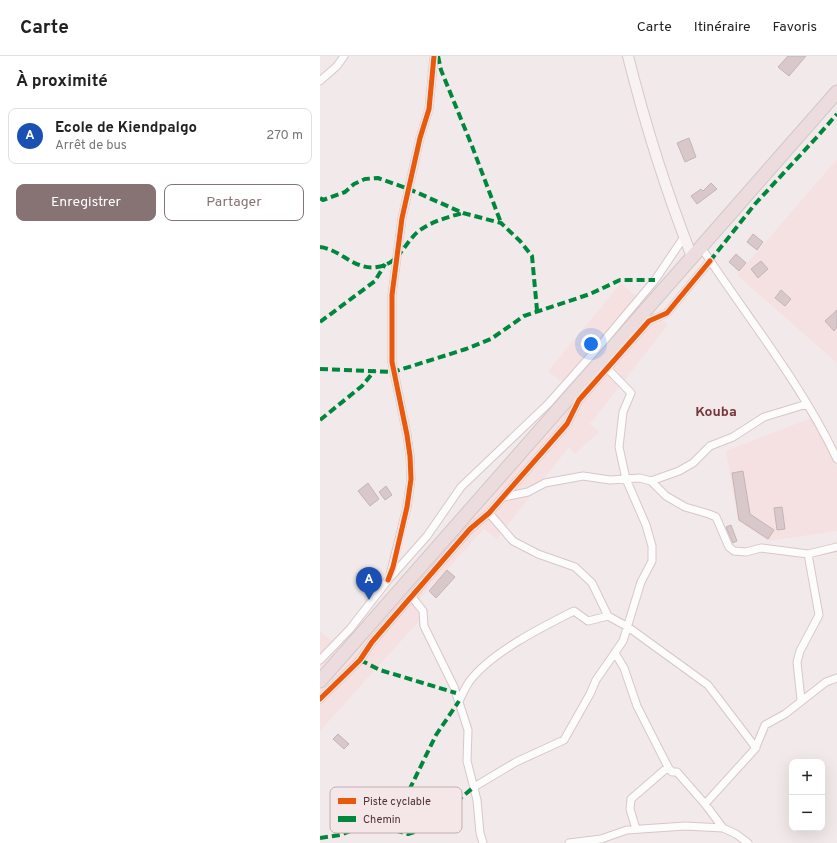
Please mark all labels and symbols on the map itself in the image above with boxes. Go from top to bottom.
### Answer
your location [581,334,601,354]
district label: Kouba [695,404,737,421]
pin: A [356,567,382,600]
legend [330,787,462,833]
text: Piste cyclable [363,795,431,809]
text: Chemin [363,813,401,827]

